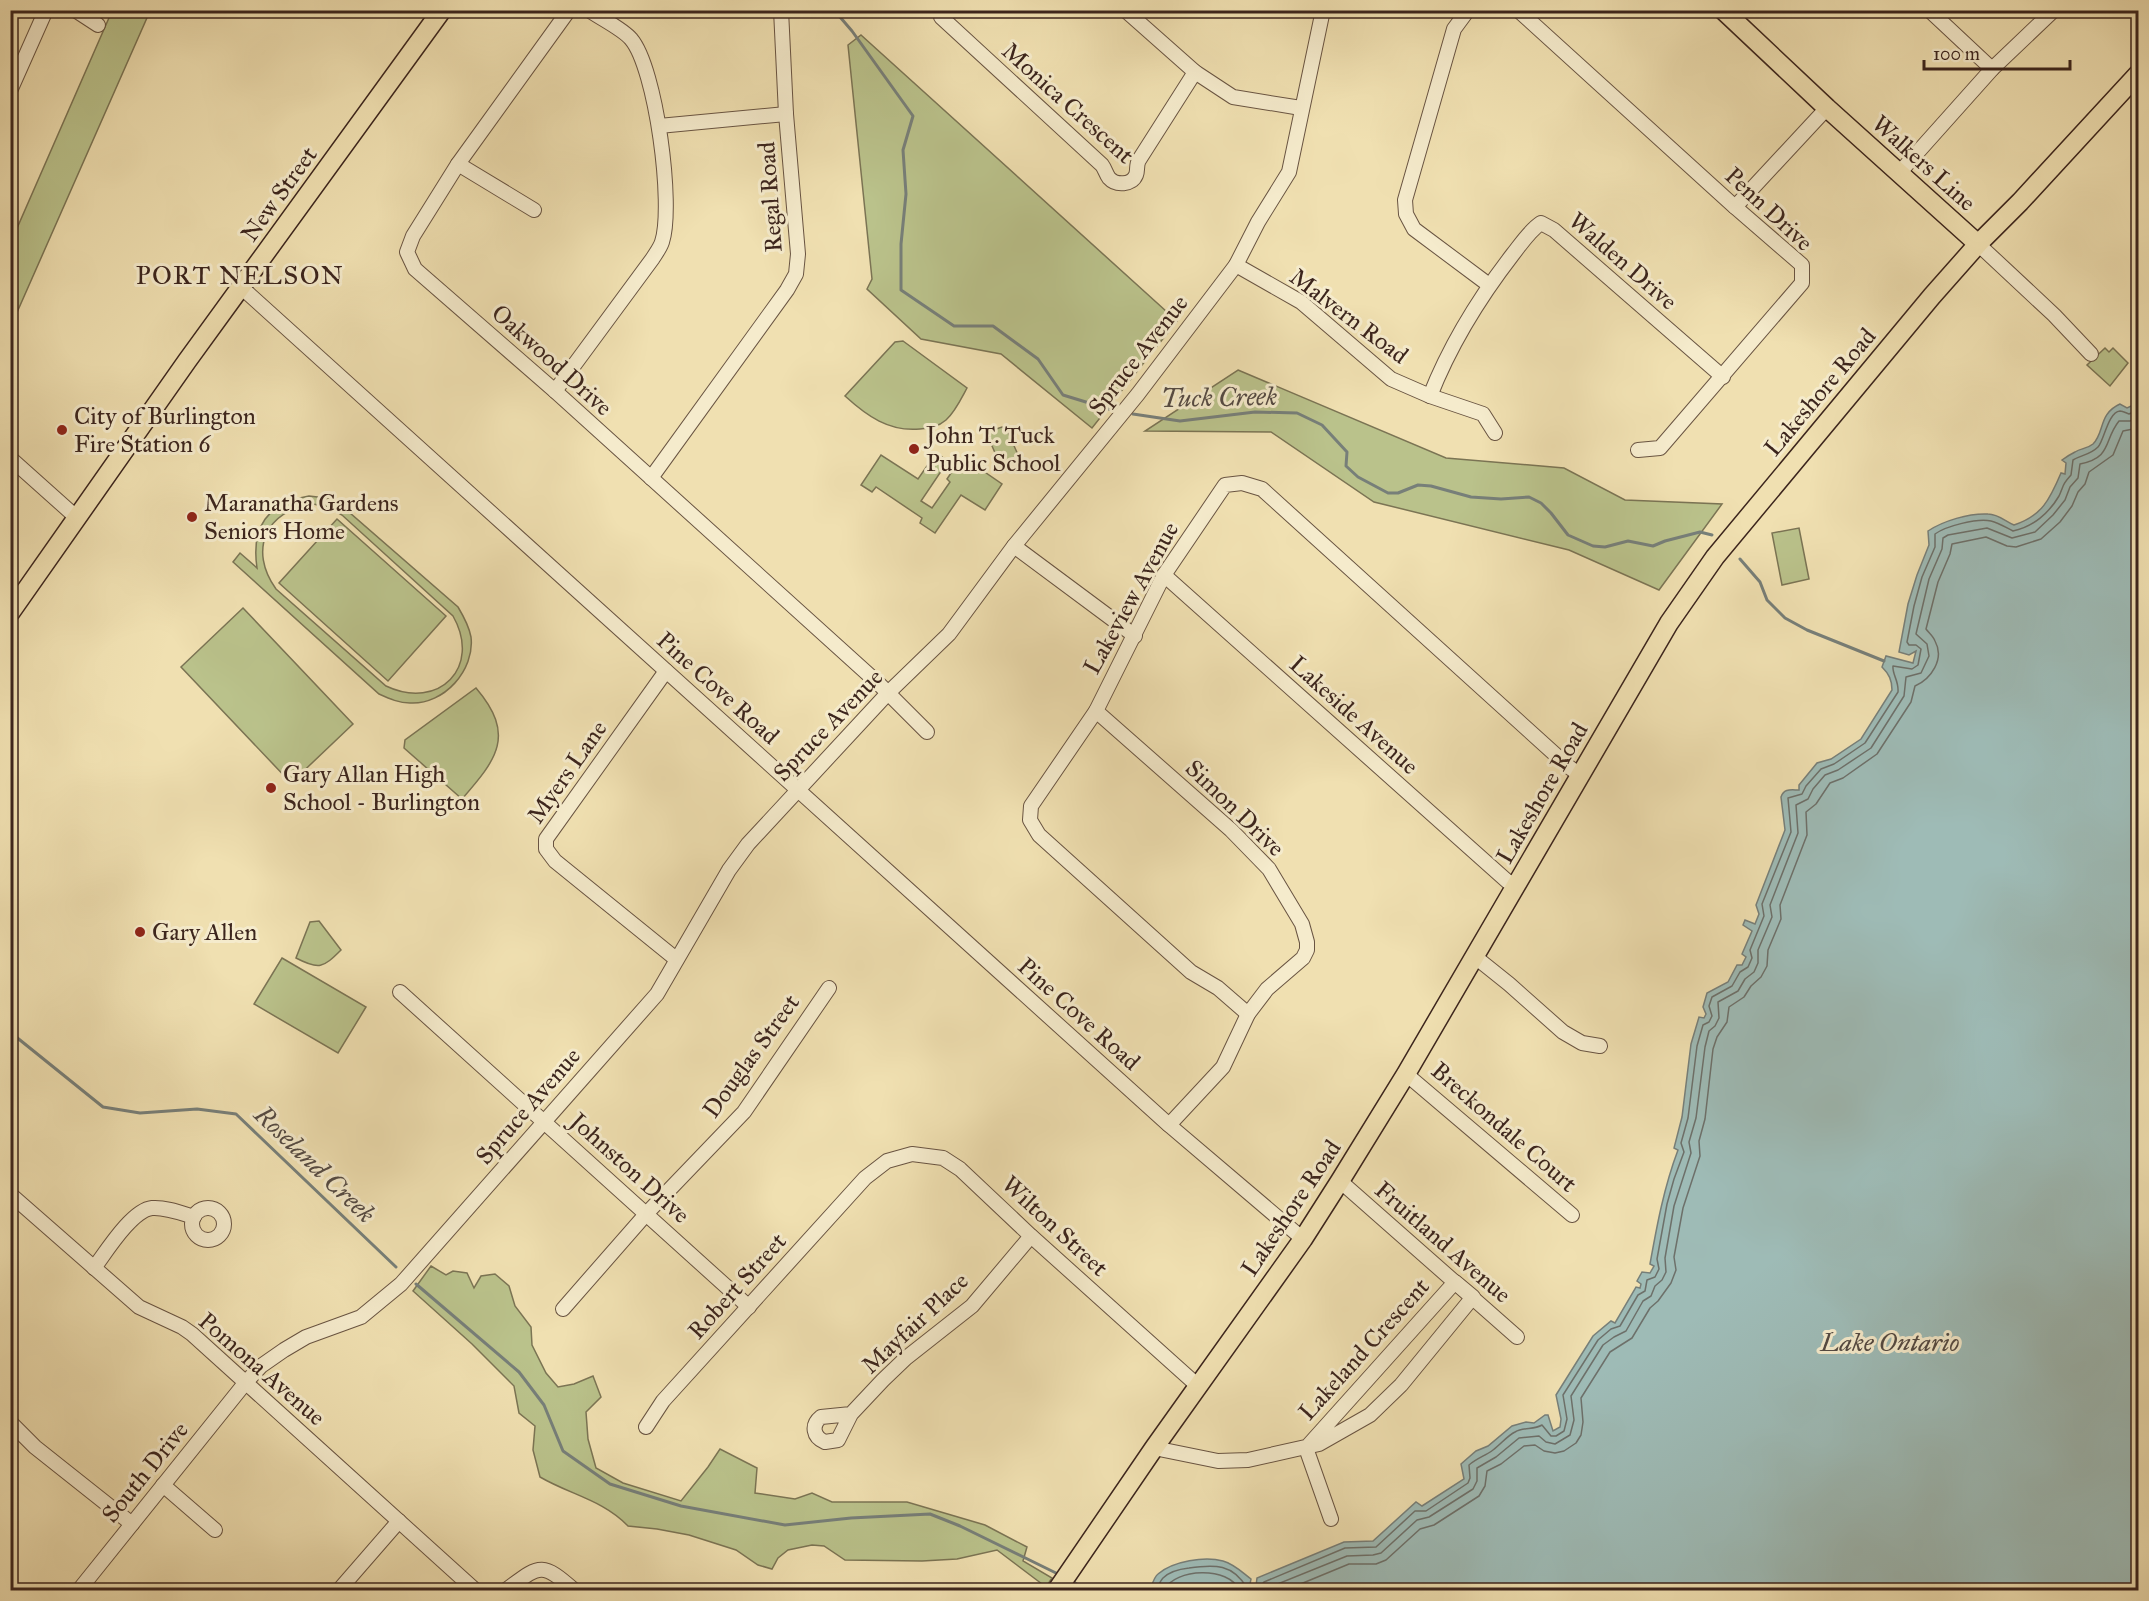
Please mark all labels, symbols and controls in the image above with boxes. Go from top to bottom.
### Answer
scale bar [1924,33,2070,71]
street label: Monica Crescent [996,36,1140,170]
text: 100 m [1933,43,1980,65]
street label: Walkers Line [1866,109,1982,217]
street label: New Street [234,140,324,248]
street label: Regal Road [751,141,789,253]
street label: Penn Drive [1719,161,1819,257]
street label: Walden Drive [1563,206,1683,316]
district label: PORT NELSON [136,259,344,291]
street label: Malvern Road [1284,262,1414,370]
street label: Spruce Avenue [1082,289,1194,421]
street label: Oakwood Drive [485,298,619,422]
street label: Lakeshore Road [1758,322,1882,462]
water label: Tuck Creek [1161,380,1278,414]
place label: City of Burlington Fire Station 6 [74,401,256,459]
place label: John T. Tuck Public School [923,420,1061,478]
marker: City of Burlington Fire Station 6 [55,423,69,437]
marker: John T. Tuck Public School [907,442,921,456]
place label: Maranatha Gardens Seniors Home [204,488,399,546]
marker: Maranatha Gardens Seniors Home [185,510,199,524]
street label: Lakeview Avenue [1077,516,1185,680]
street label: Pine Cove Road [651,625,785,751]
street label: Lakeside Avenue [1283,649,1425,781]
street label: Spruce Avenue [767,662,889,788]
street label: Myers Lane [521,715,613,829]
street label: Lakeshore Road [1489,717,1595,869]
street label: Simon Drive [1179,753,1291,863]
place label: Gary Allan High School - Burlington [283,759,480,817]
marker: Gary Allan High School - Burlington [264,781,278,795]
place label: Gary Allen [152,917,257,947]
marker: Gary Allen [133,925,147,939]
street label: Pine Cove Road [1012,951,1146,1077]
street label: Douglas Street [696,988,806,1124]
street label: Spruce Avenue [469,1041,587,1171]
street label: Breckondale Court [1425,1055,1583,1199]
water label: Roseland Creek [247,1098,382,1230]
street label: Johnston Drive [562,1104,696,1230]
street label: Lakeshore Road [1234,1134,1348,1282]
street label: Wilton Street [996,1169,1115,1283]
street label: Fruitland Avenue [1369,1175,1517,1309]
street label: Robert Street [681,1226,793,1345]
street label: Mayfair Place [855,1266,975,1380]
street label: Lakeland Crescent [1292,1271,1436,1426]
street label: Pomona Avenue [193,1306,331,1432]
water label: Lake Ontario [1820,1326,1960,1358]
street label: South Drive [95,1415,195,1529]

